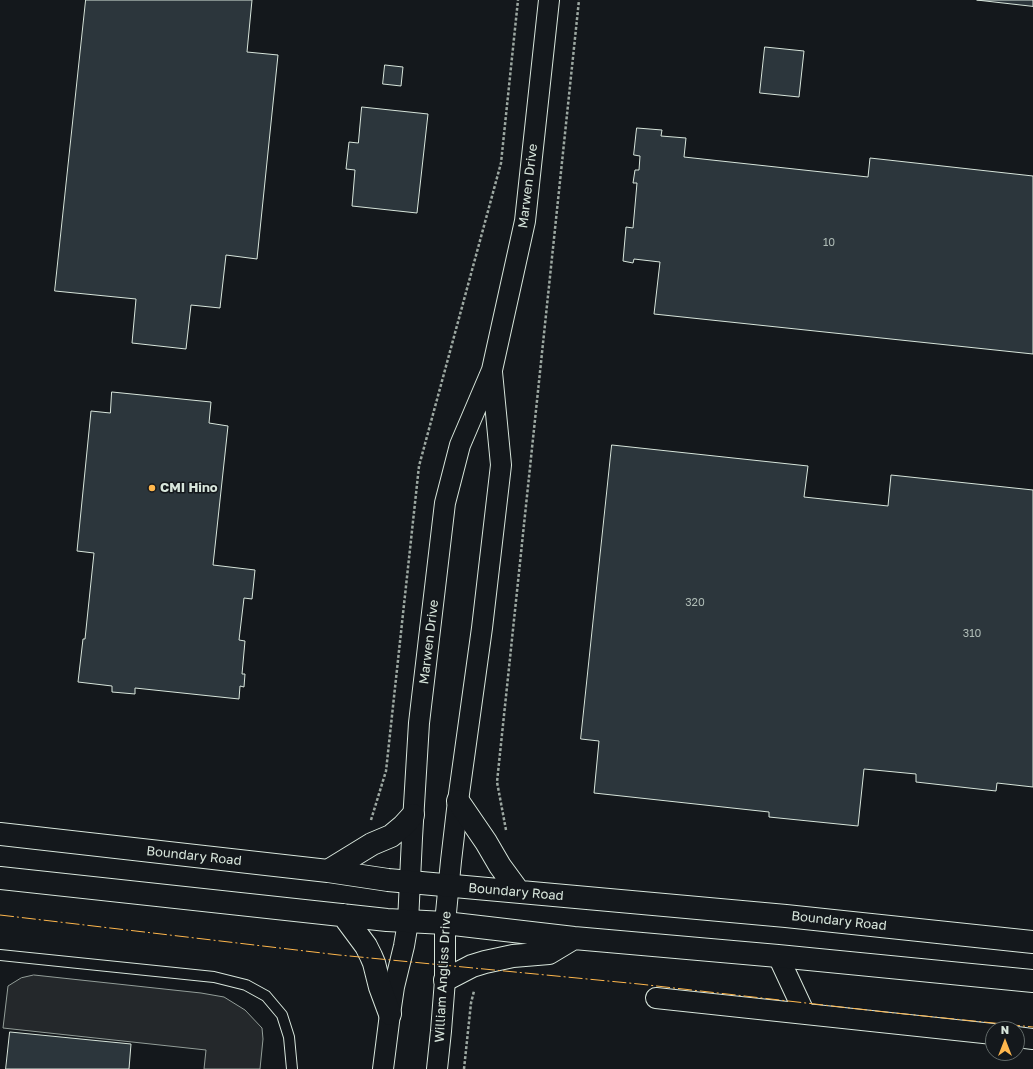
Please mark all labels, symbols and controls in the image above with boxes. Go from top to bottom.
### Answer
street label: Marwen Drive [515,143,541,229]
house number: 10 [823,236,835,250]
place label: CMI Hino [160,480,218,496]
marker: CMI Hino [147,483,157,493]
house number: 320 [685,596,705,610]
street label: Marwen Drive [416,599,442,685]
house number: 310 [963,627,981,641]
street label: Boundary Road [146,843,242,869]
street label: Boundary Road [468,880,564,904]
street label: Boundary Road [791,908,887,934]
street label: William Angliss Drive [432,911,454,1043]
north arrow [985,1021,1025,1061]
text: N [1001,1023,1009,1036]

